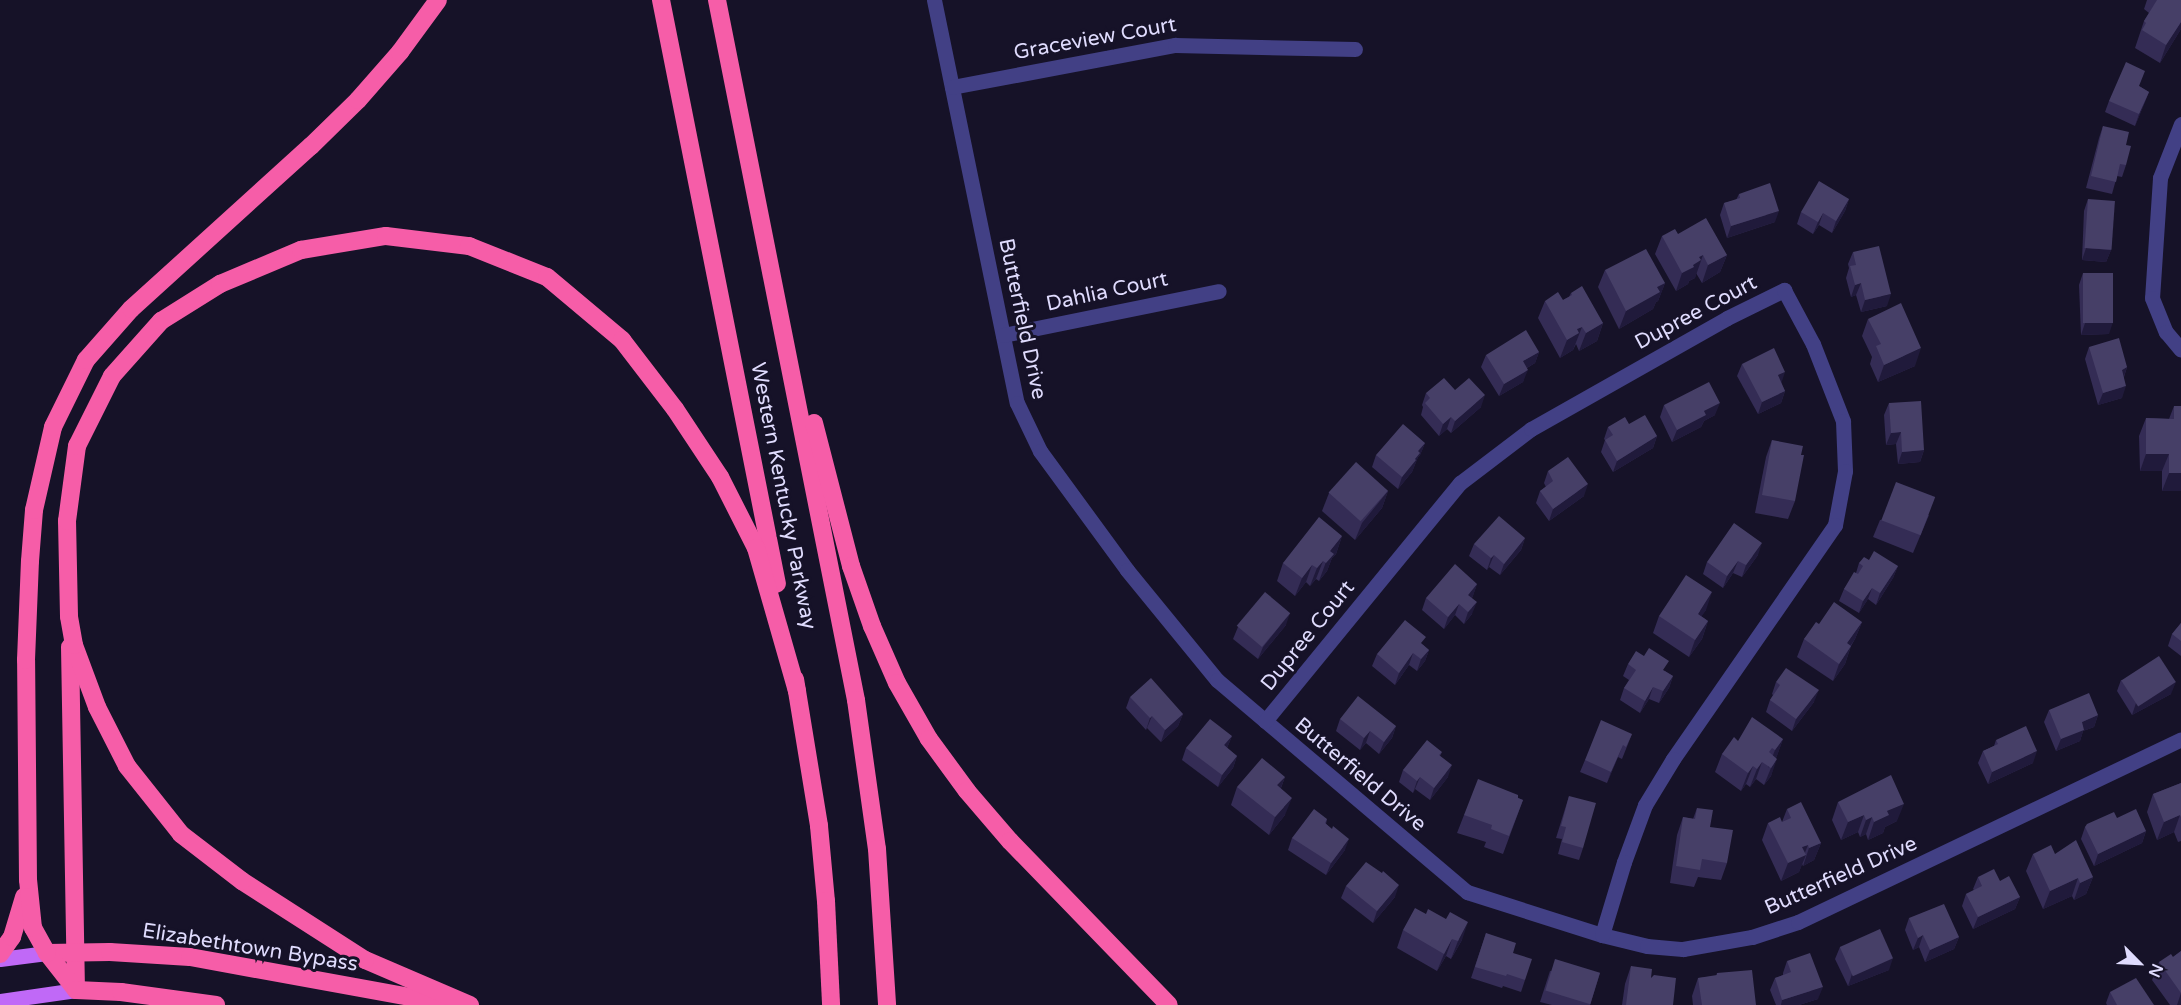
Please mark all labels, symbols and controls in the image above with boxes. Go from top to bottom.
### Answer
street label: Graceview Court [1012,12,1178,66]
street label: Butterfield Drive [993,236,1051,402]
street label: Dahlia Court [1044,267,1170,317]
street label: Dupree Court [1631,270,1761,356]
street label: Western Kentucky Parkway [745,361,821,631]
street label: Dupree Court [1256,576,1360,696]
street label: Butterfield Drive [1289,713,1431,837]
street label: Butterfield Drive [1761,831,1921,921]
street label: Elizabethtown Bypass [140,919,360,977]
north arrow [2109,933,2169,993]
text: N [2144,960,2167,980]

